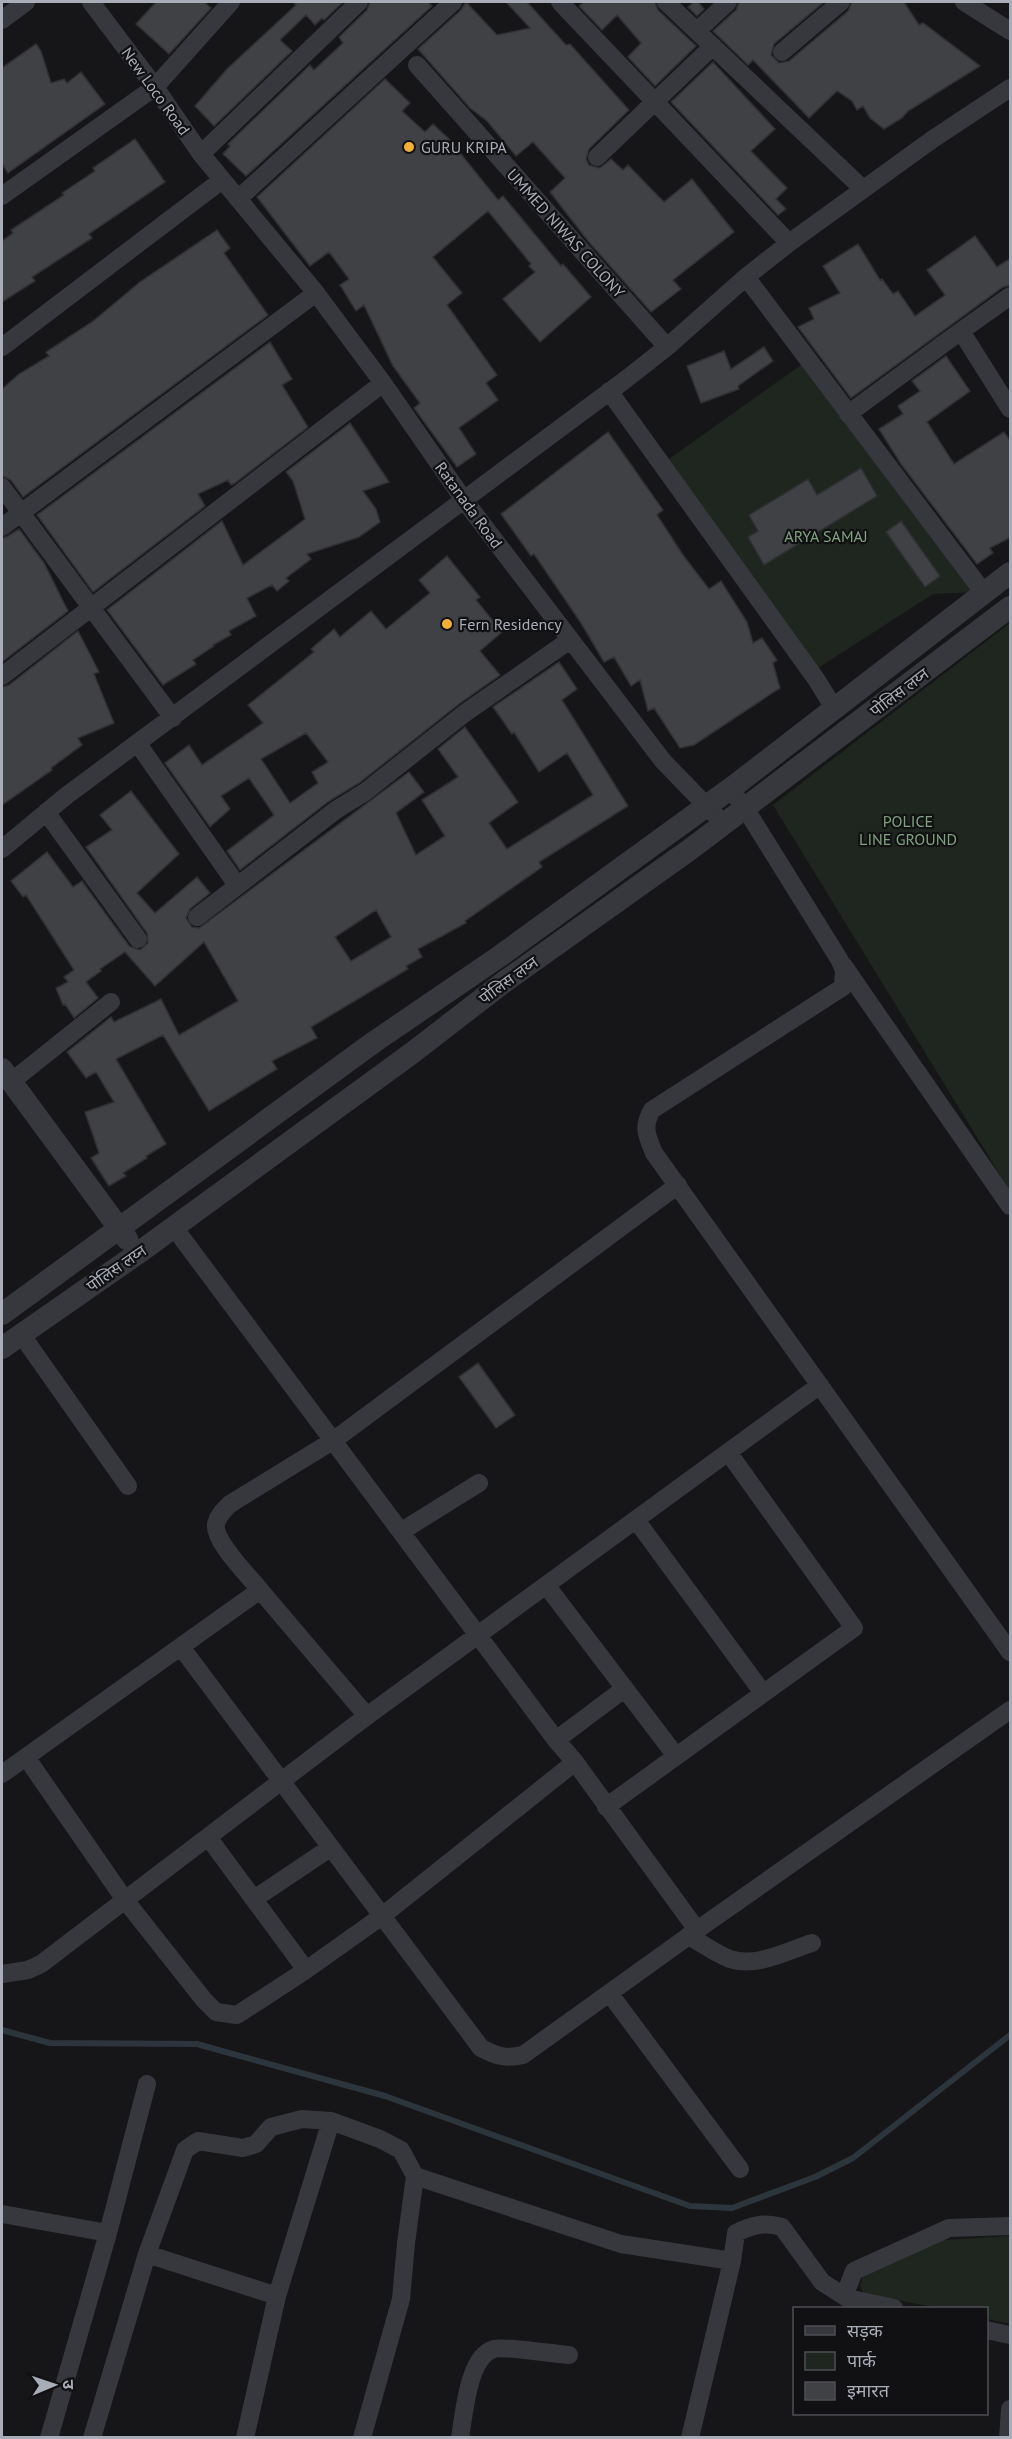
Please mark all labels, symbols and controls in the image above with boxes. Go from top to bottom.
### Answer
street label: New Loco Road [117,43,195,139]
place label: GURU KRIPA [421,137,507,157]
marker: GURU KRIPA [402,140,416,154]
street label: UMMED NIWAS COLONY [503,164,629,302]
street label: Ratanada Road [431,458,507,552]
park label: ARYA SAMAJ [784,526,868,546]
place label: Fern Residency [459,614,562,634]
marker: Fern Residency [440,617,454,631]
street label: पोलिस लय्न [866,663,933,721]
park label: POLICE LINE GROUND [859,811,957,849]
street label: पोलिस लय्न [474,951,542,1008]
street label: पोलिस लय्न [82,1240,151,1296]
legend [793,2307,988,2415]
text: सड़क [847,2319,884,2342]
text: पार्क [847,2349,877,2372]
north arrow [24,2355,84,2415]
text: उ [59,2379,79,2390]
text: इमारत [847,2379,890,2402]

